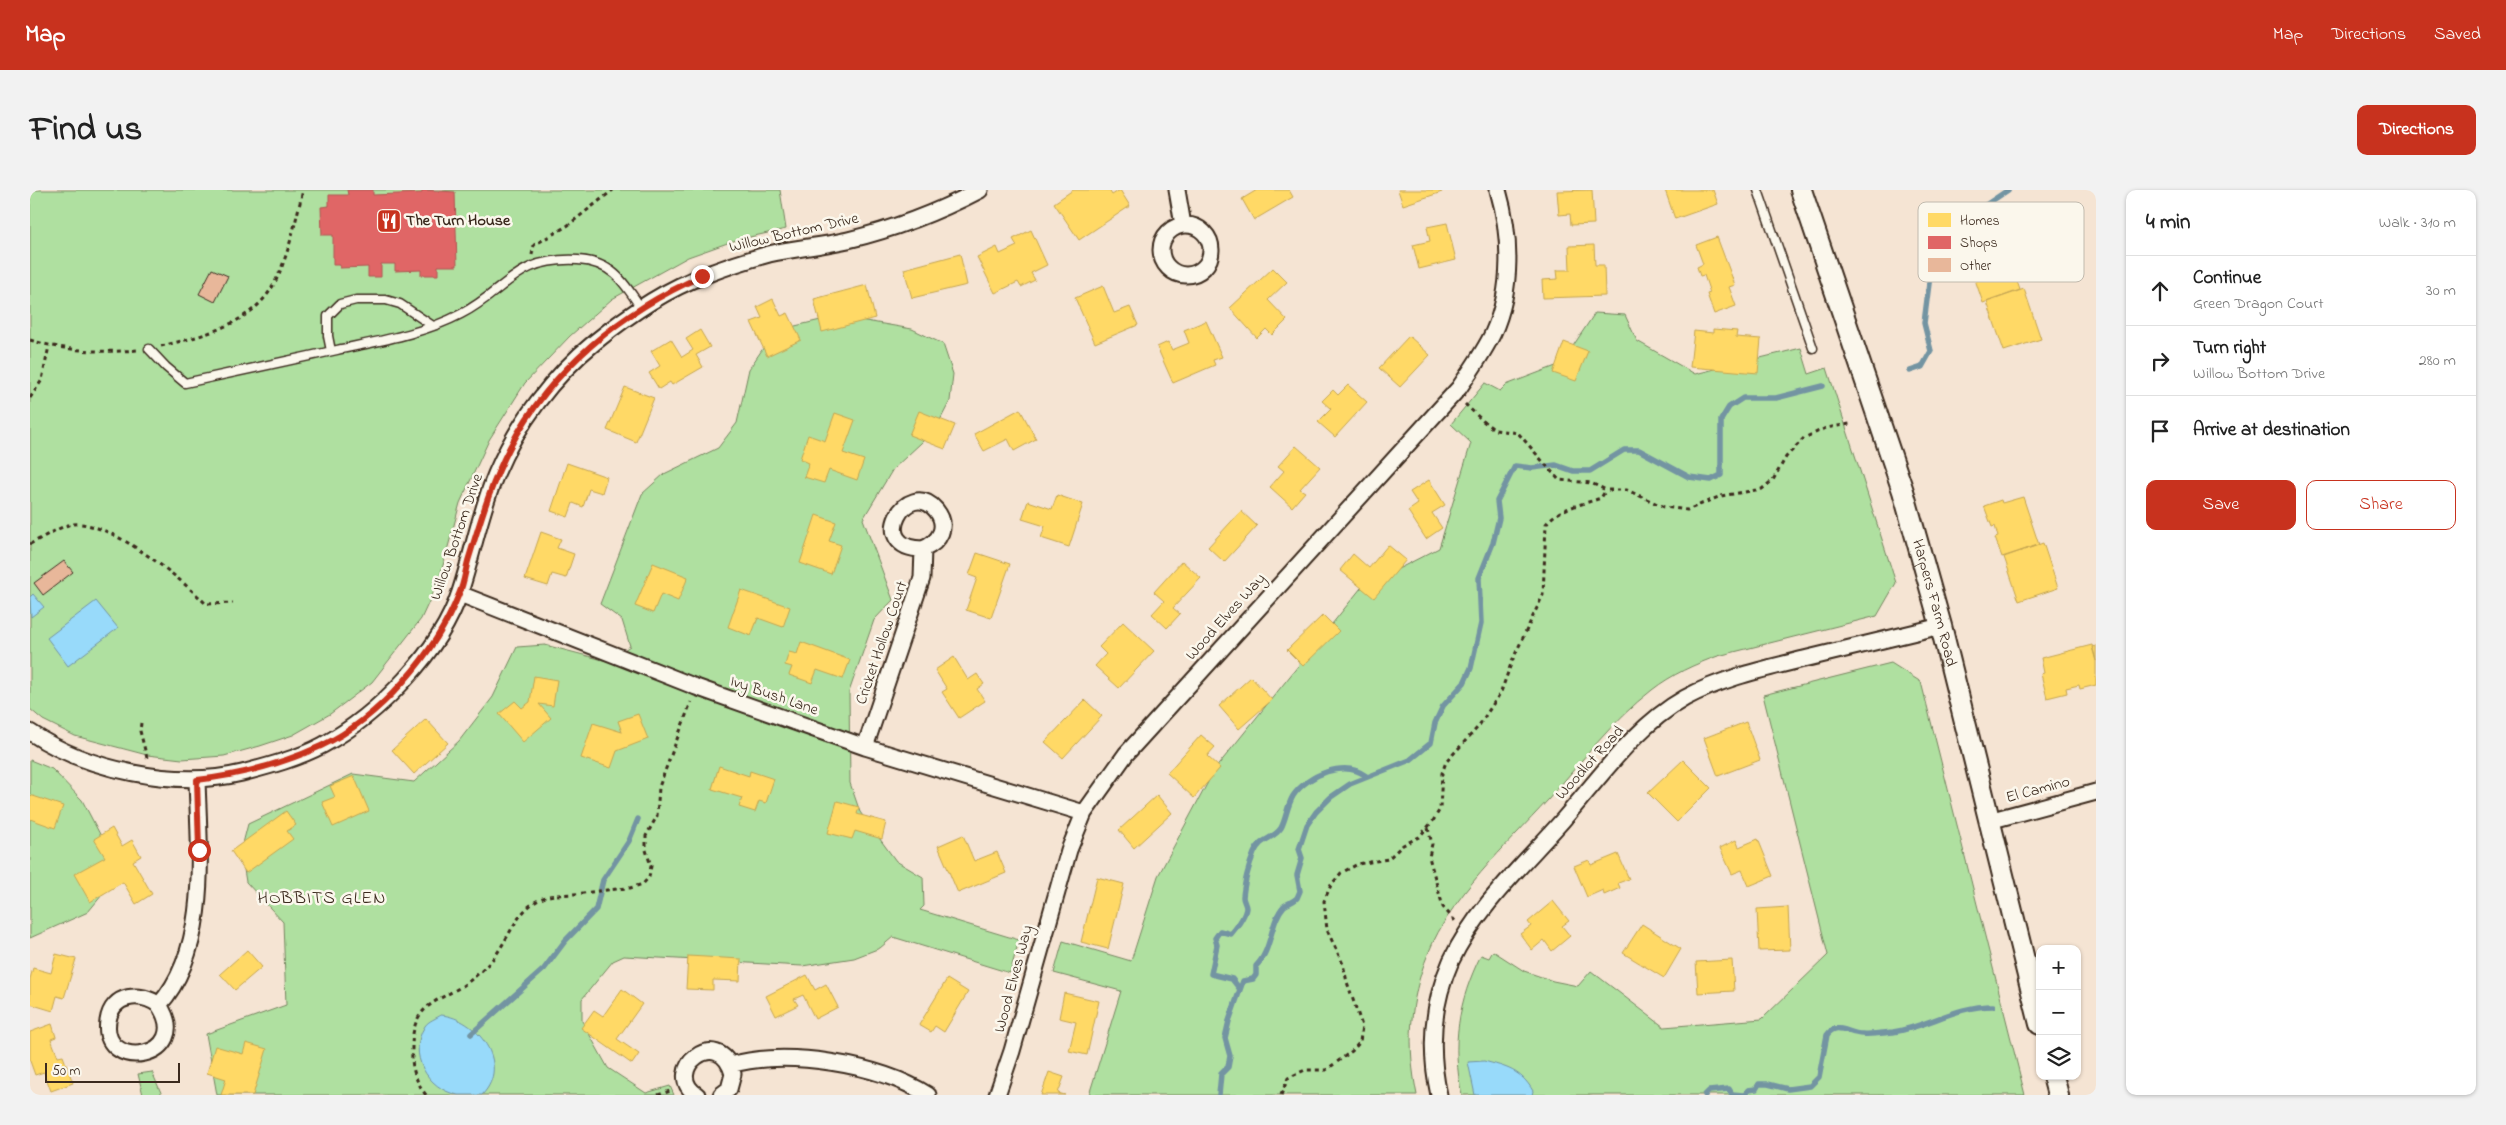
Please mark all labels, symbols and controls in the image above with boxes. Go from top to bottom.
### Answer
text: Map [25,18,66,53]
text: Map [2273,22,2303,48]
text: Directions [2331,22,2406,48]
text: Saved [2434,22,2481,48]
text: Find us [30,105,142,156]
button: Directions [2357,105,2476,155]
legend [1918,202,2084,282]
street label: Willow Bottom Drive [727,206,862,260]
restaurant icon: The Turn House [376,208,402,234]
text: 4 min [2146,208,2190,238]
place label: The Turn House [406,209,511,233]
text: Homes [1960,211,2000,232]
text: Walk · 310 m [2379,211,2456,235]
text: Shops [1960,233,1998,254]
text: Other [1960,256,1992,277]
route end [691,265,714,288]
text: Continue [2193,265,2261,292]
icon: ahead [2146,277,2174,305]
text: 30 m [2426,279,2456,303]
text: Green Dragon Court [2193,292,2324,316]
text: Turn right [2193,335,2266,362]
icon: right [2146,347,2174,375]
text: 280 m [2419,349,2456,373]
text: Willow Bottom Drive [2193,362,2325,386]
icon: arrive [2146,417,2174,445]
text: Arrive at destination [2193,417,2350,444]
street label: Willow Bottom Drive [424,470,490,603]
button: Save [2146,480,2296,530]
button: Share [2306,480,2456,530]
street label: Harpers Farm Road [1905,536,1963,669]
street label: Wood Elves Way [1180,568,1272,666]
street label: Cricket Hollow Court [850,577,915,708]
street label: Ivy Bush Lane [727,670,822,723]
street label: Woodlot Road [1550,720,1630,806]
street label: El Camino [2003,770,2073,810]
route start [188,839,211,862]
district label: HOBBITS GLEN [258,886,386,912]
street label: Wood Elves Way [988,923,1040,1035]
map controls [2036,945,2081,1080]
button: + [2036,945,2081,990]
button: − [2036,990,2081,1035]
button: layers [2036,1035,2081,1080]
scale bar [45,1060,180,1083]
text: 50 m [52,1061,80,1082]

